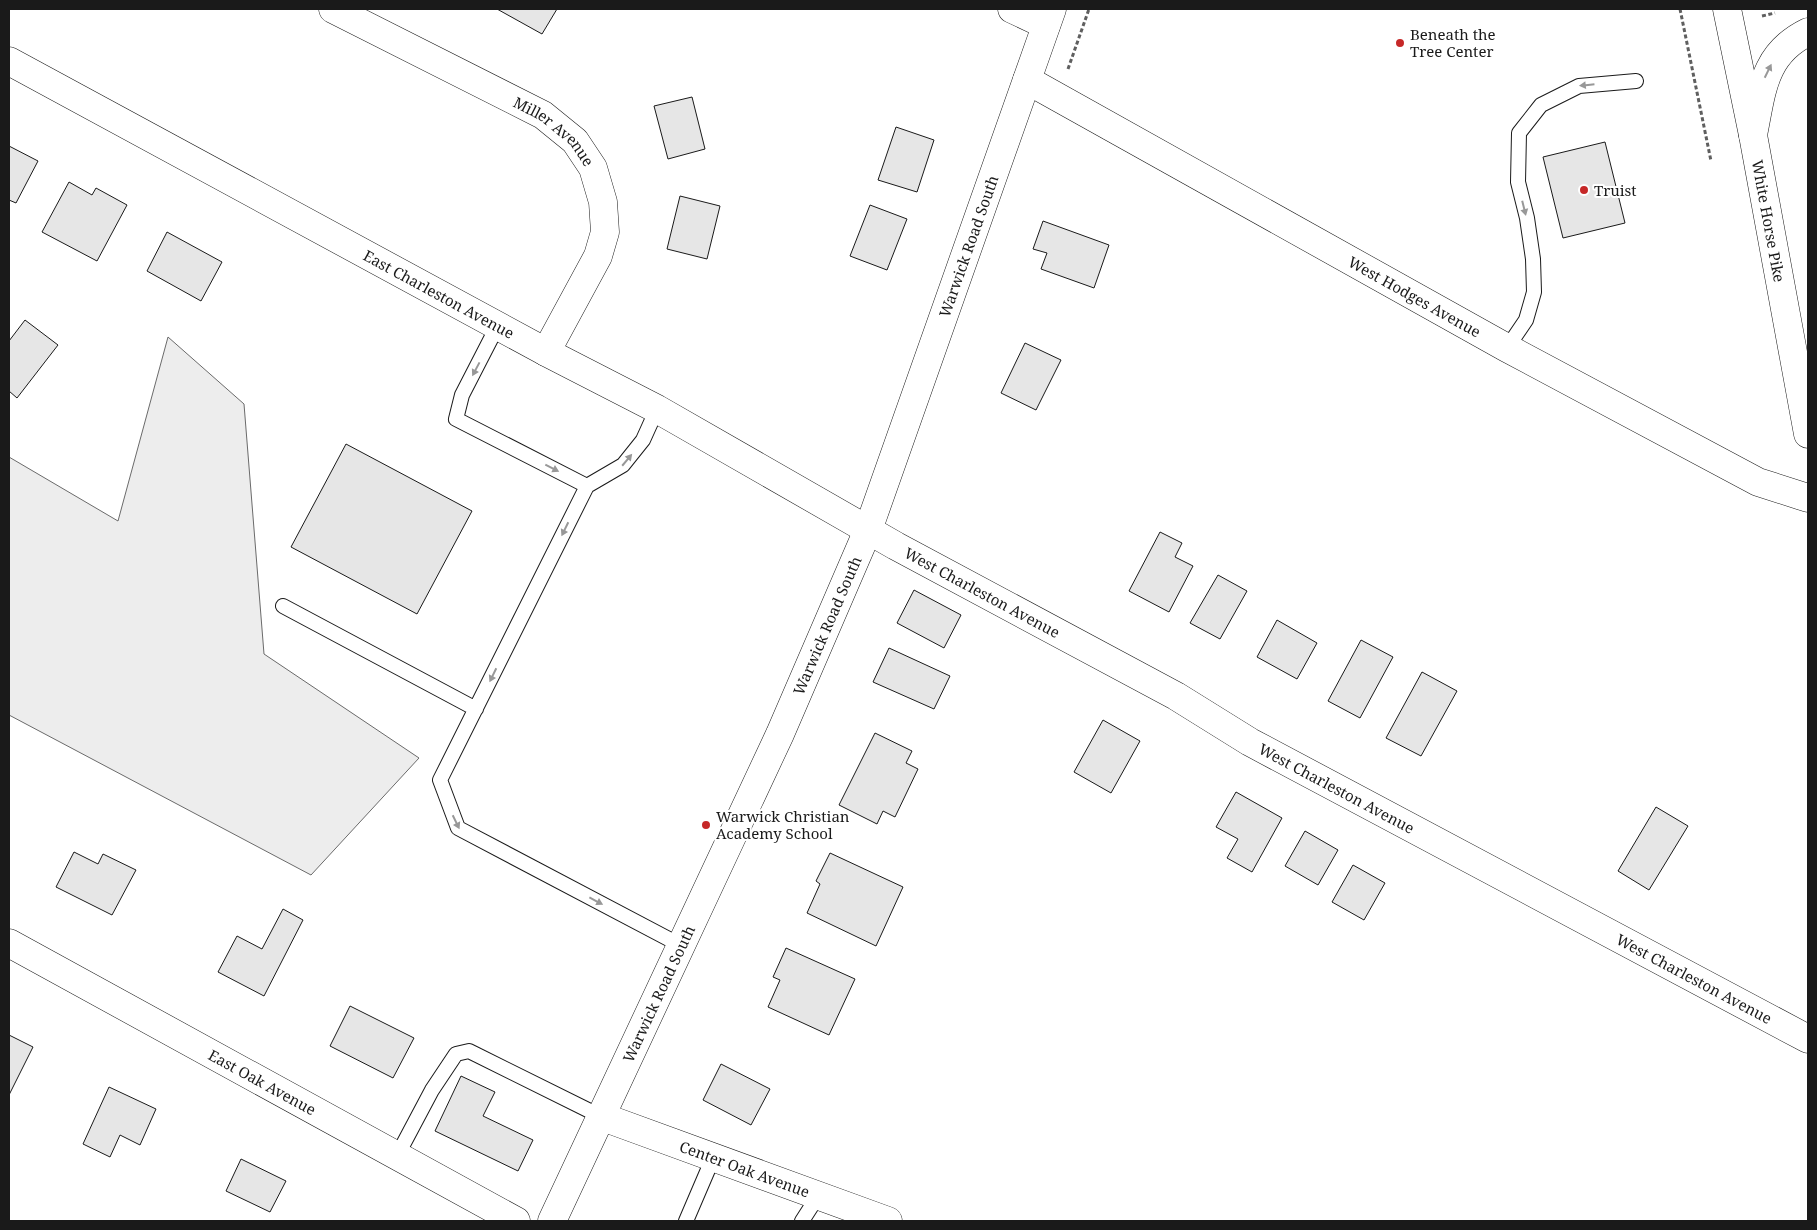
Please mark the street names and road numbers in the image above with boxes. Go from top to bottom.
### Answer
street label: Miller Avenue [510,92,599,170]
street label: White Horse Pike [1748,158,1790,284]
street label: Warwick Road South [934,172,1003,320]
street label: East Charleston Avenue [360,245,518,343]
street label: West Hodges Avenue [1345,251,1485,342]
street label: West Charleston Avenue [901,542,1064,642]
street label: Warwick Road South [788,552,866,698]
street label: West Charleston Avenue [1255,738,1418,838]
street label: Warwick Road South [618,921,699,1066]
street label: West Charleston Avenue [1613,929,1776,1028]
street label: East Oak Avenue [205,1044,320,1119]
street label: Center Oak Avenue [677,1136,813,1202]

